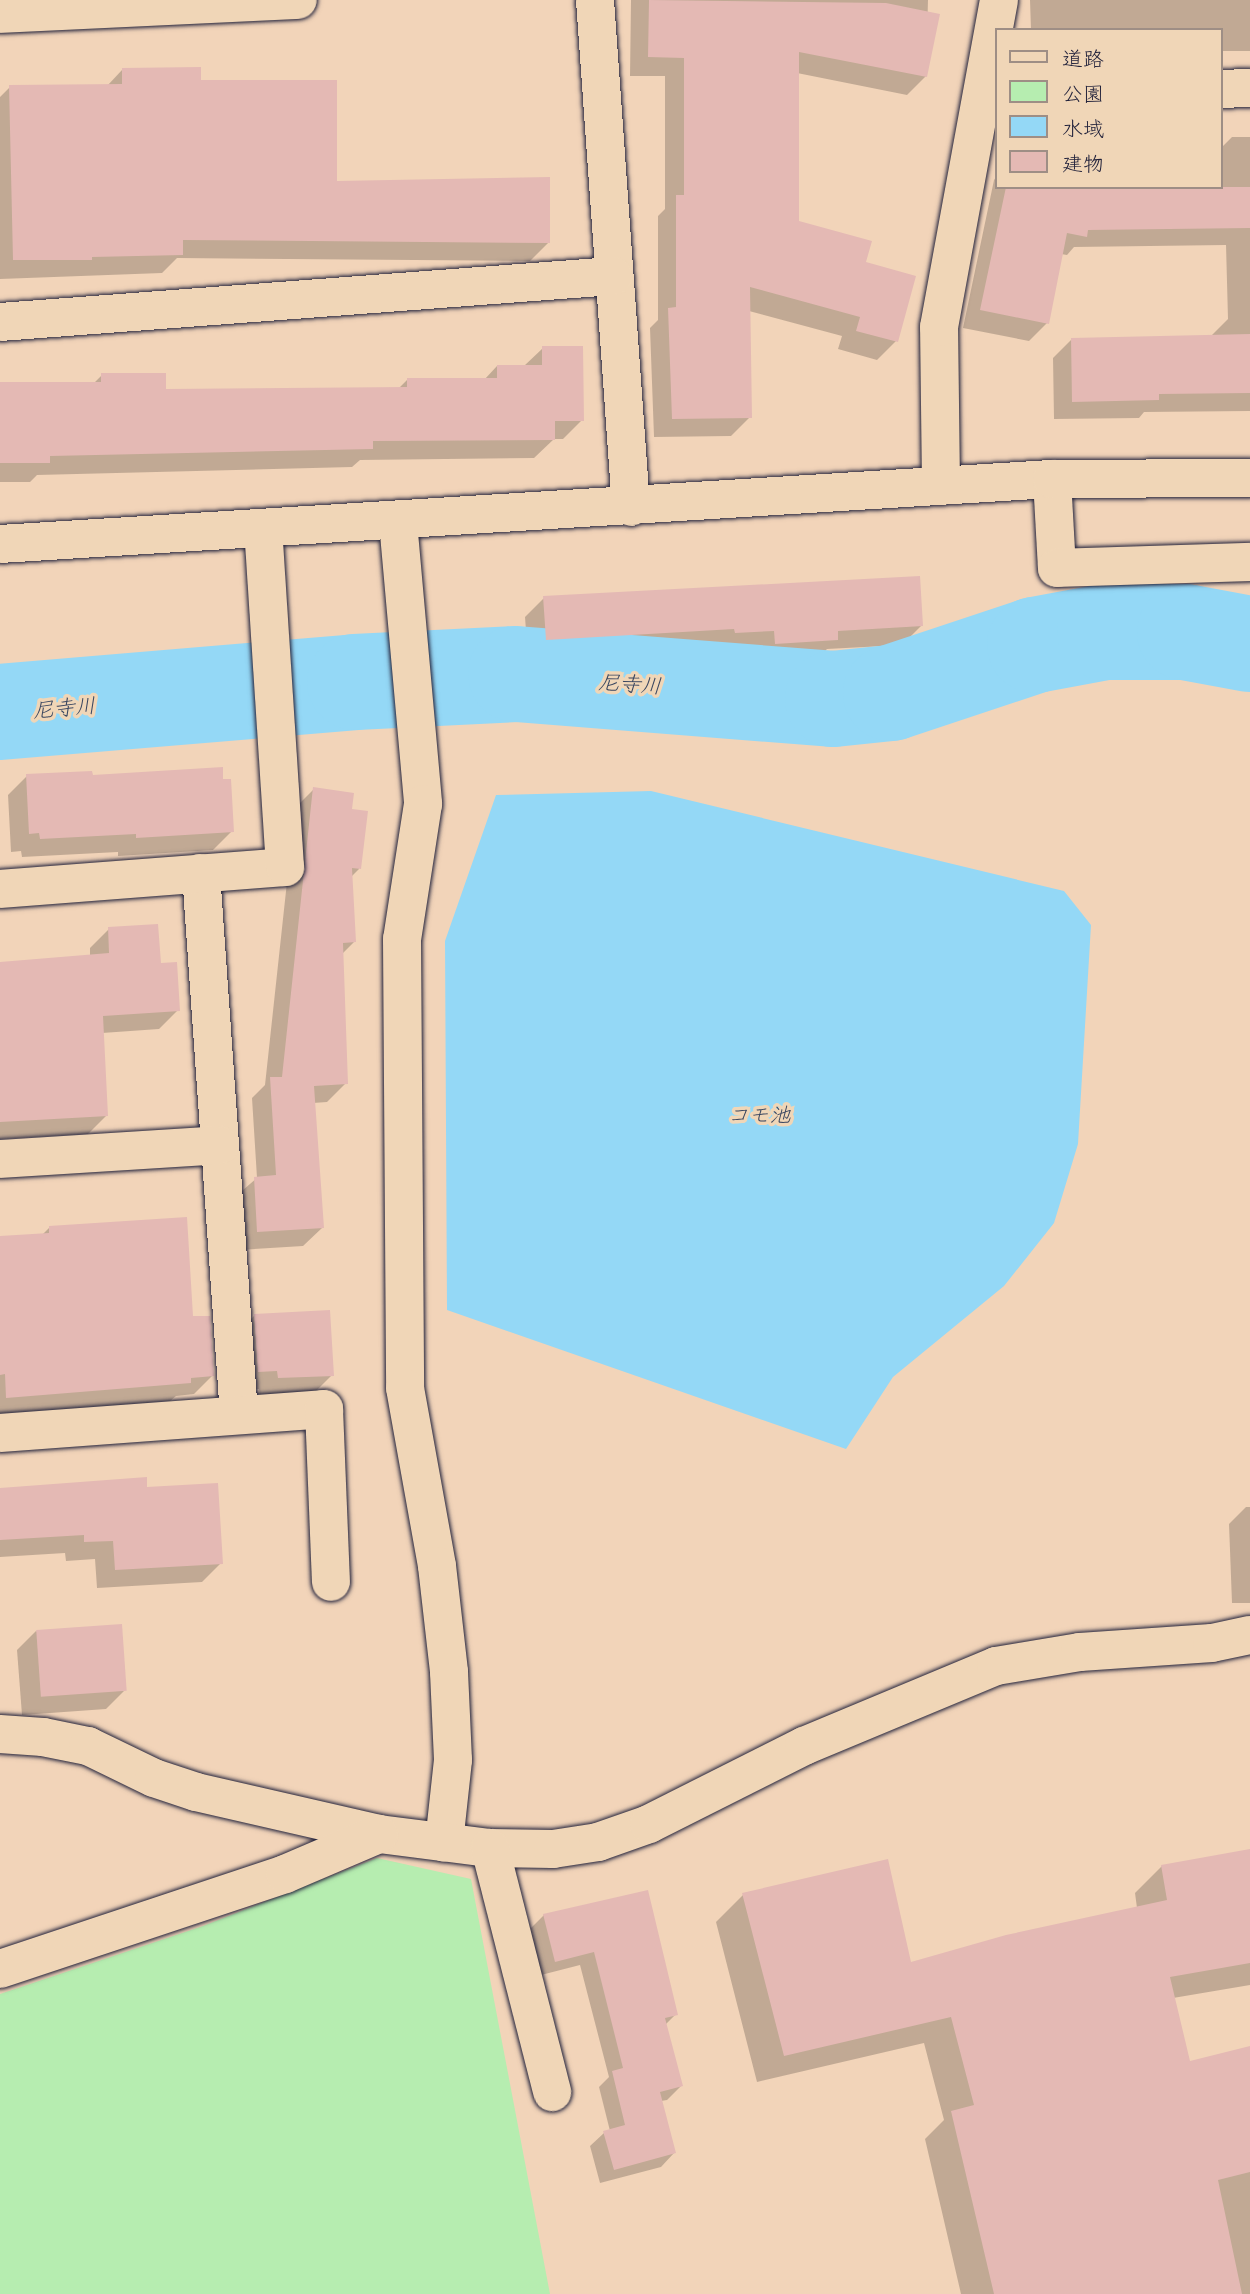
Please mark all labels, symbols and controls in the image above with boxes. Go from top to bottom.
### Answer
legend [995,28,1222,189]
text: 道路 [1062,44,1104,71]
text: 公園 [1062,79,1104,106]
text: 水域 [1062,114,1104,141]
text: 建物 [1062,149,1104,176]
water label: 尼寺川 [598,668,662,698]
water label: 尼寺川 [32,692,96,722]
water label: コモ池 [728,1101,790,1127]

